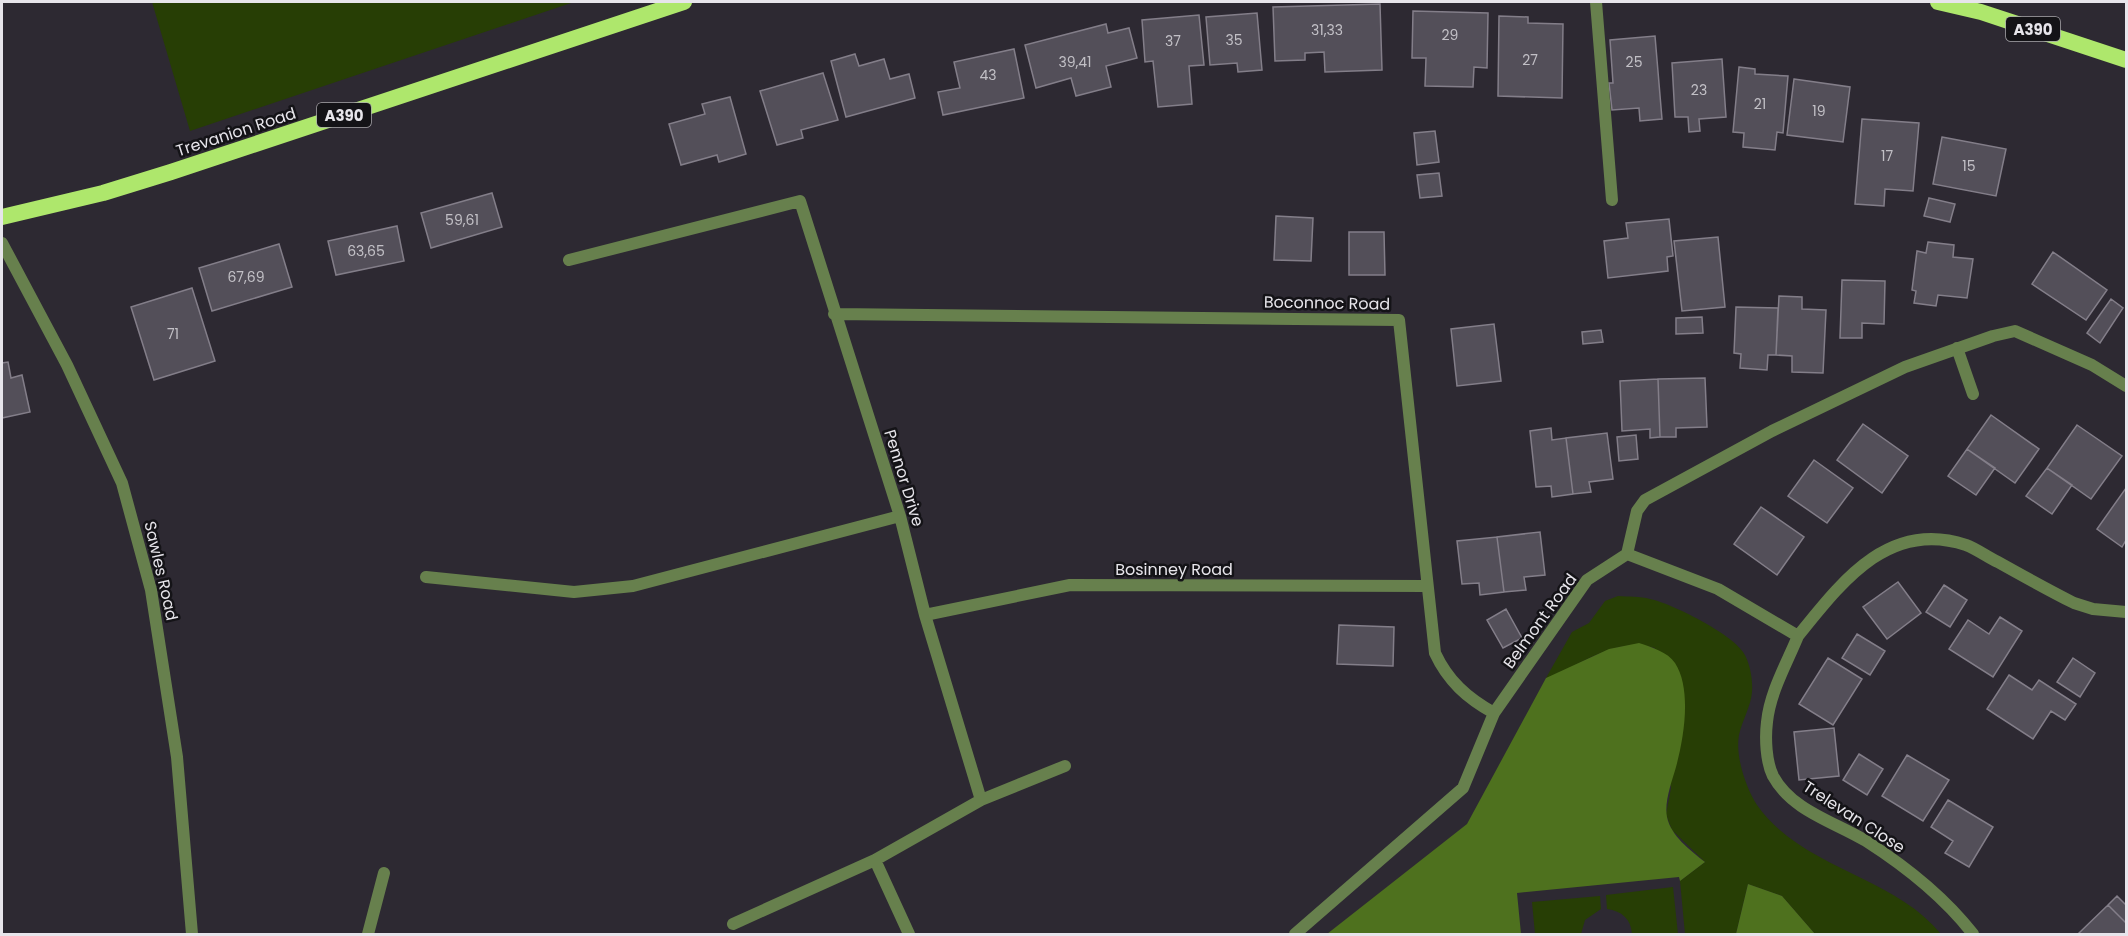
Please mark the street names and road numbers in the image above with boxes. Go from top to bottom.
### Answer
road number: A390 [2006,17,2060,41]
street label: Trevanion Road [173,102,299,162]
road number: A390 [317,103,371,127]
street label: Boconnoc Road [1264,290,1390,316]
street label: Pennor Drive [878,427,930,529]
street label: Sawles Road [138,519,184,623]
street label: Bosinney Road [1115,558,1233,581]
street label: Belmont Road [1498,569,1582,673]
street label: Trelevan Close [1798,775,1910,859]

